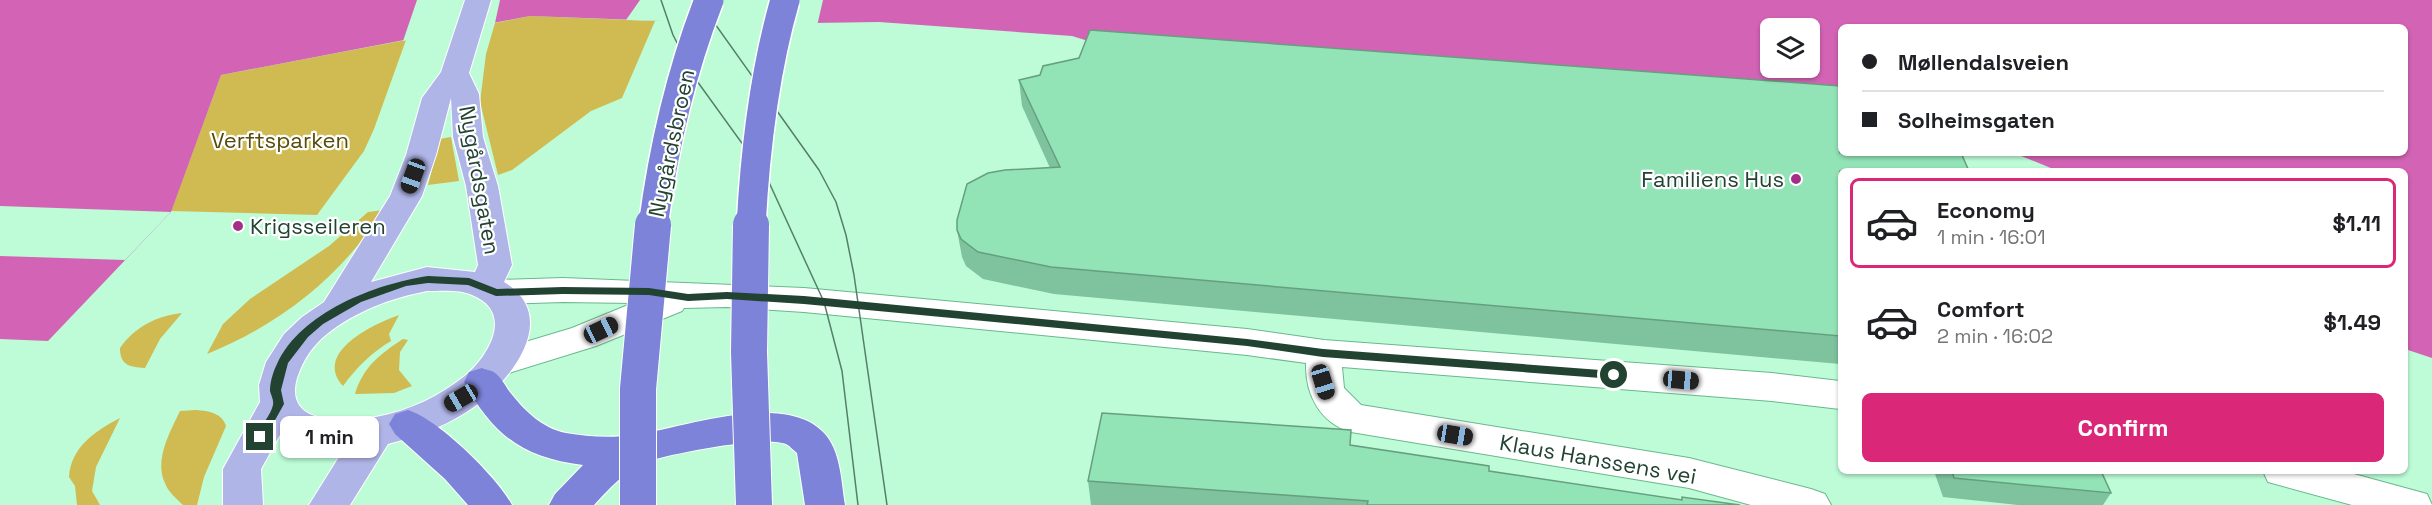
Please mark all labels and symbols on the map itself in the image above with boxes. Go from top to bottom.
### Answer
street label: Nygårdsbroen [642,66,700,220]
street label: Nygårdsgaten [453,103,507,257]
park label: Verftsparken [211,126,349,154]
car [398,156,428,196]
place label: Familiens Hus [1641,165,1784,193]
marker: Familiens Hus [1789,172,1803,186]
place label: Krigsseileren [250,212,386,240]
marker: Krigsseileren [231,219,245,233]
car [581,314,621,346]
route start [1600,361,1627,388]
car [1309,362,1337,402]
car [1662,369,1700,391]
car [441,381,481,415]
callout: 1 min [281,416,380,458]
route end [246,423,273,450]
car [1436,423,1474,447]
street label: Klaus Hanssens vei [1497,428,1699,490]

